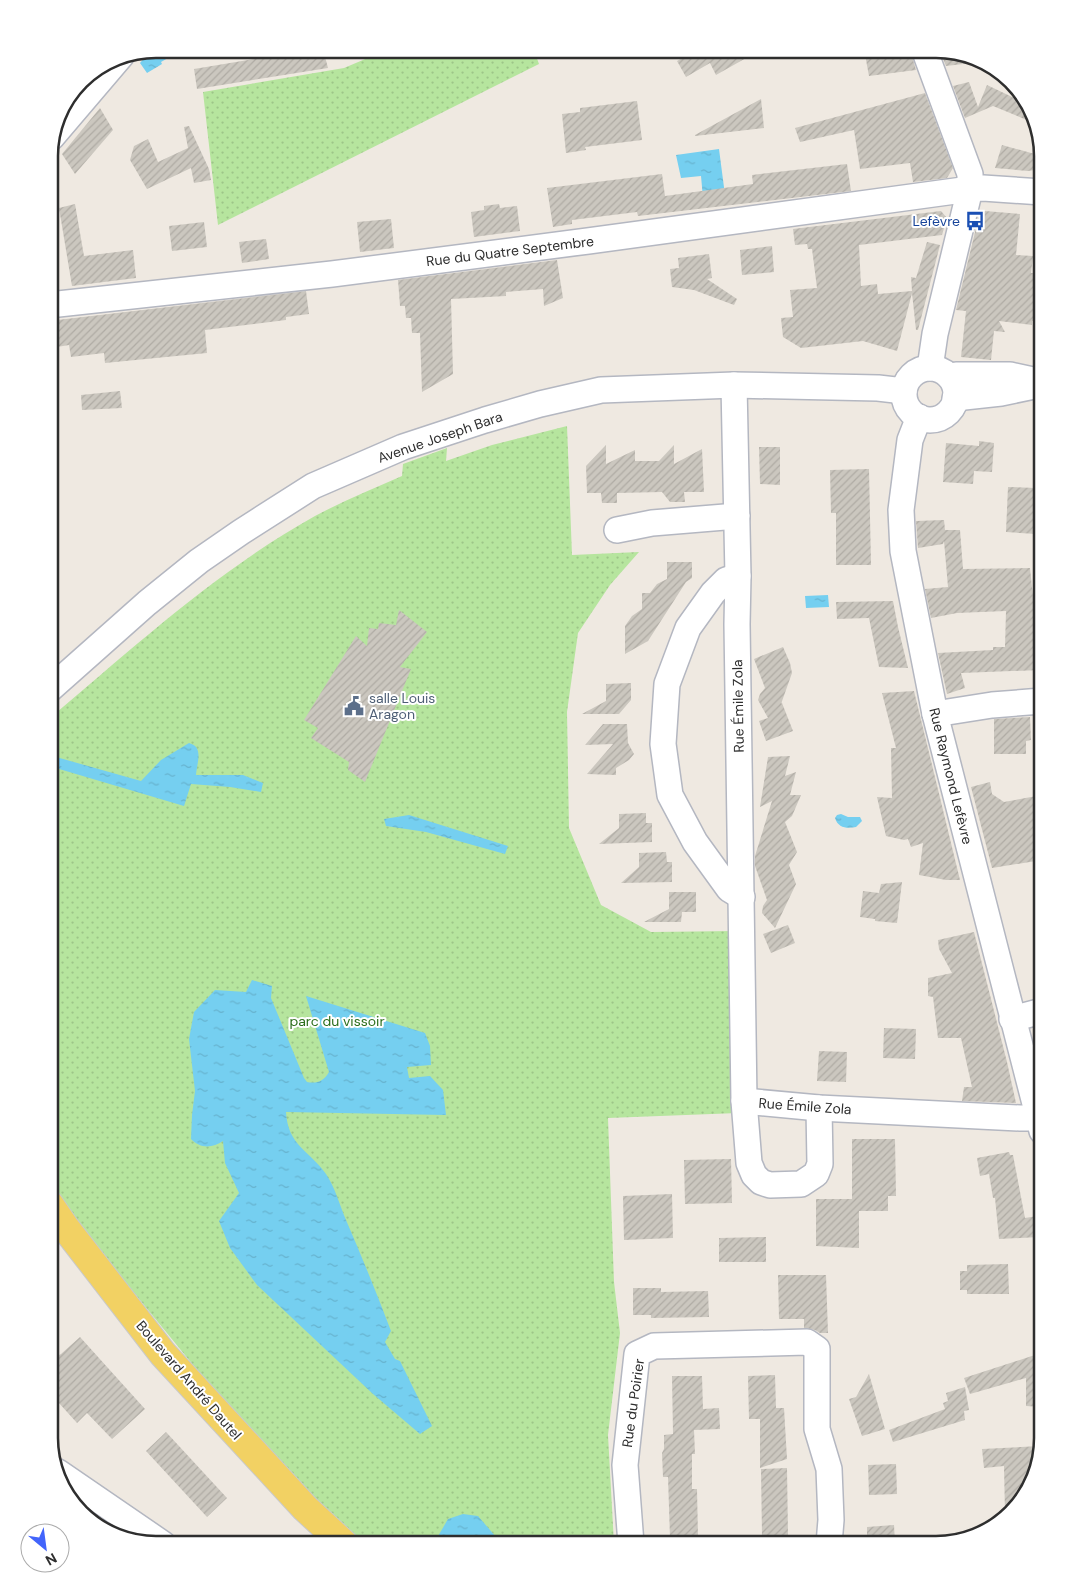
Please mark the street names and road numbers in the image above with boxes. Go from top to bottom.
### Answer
street label: Rue du Quatre Septembre [425,232,595,270]
street label: Avenue Joseph Bara [375,407,505,467]
street label: Rue Émile Zola [728,659,748,753]
street label: Rue Raymond Lefèvre [925,706,977,846]
street label: Rue Émile Zola [758,1094,852,1118]
street label: Boulevard André Dautel [132,1317,246,1443]
street label: Rue du Poirier [618,1357,648,1449]

